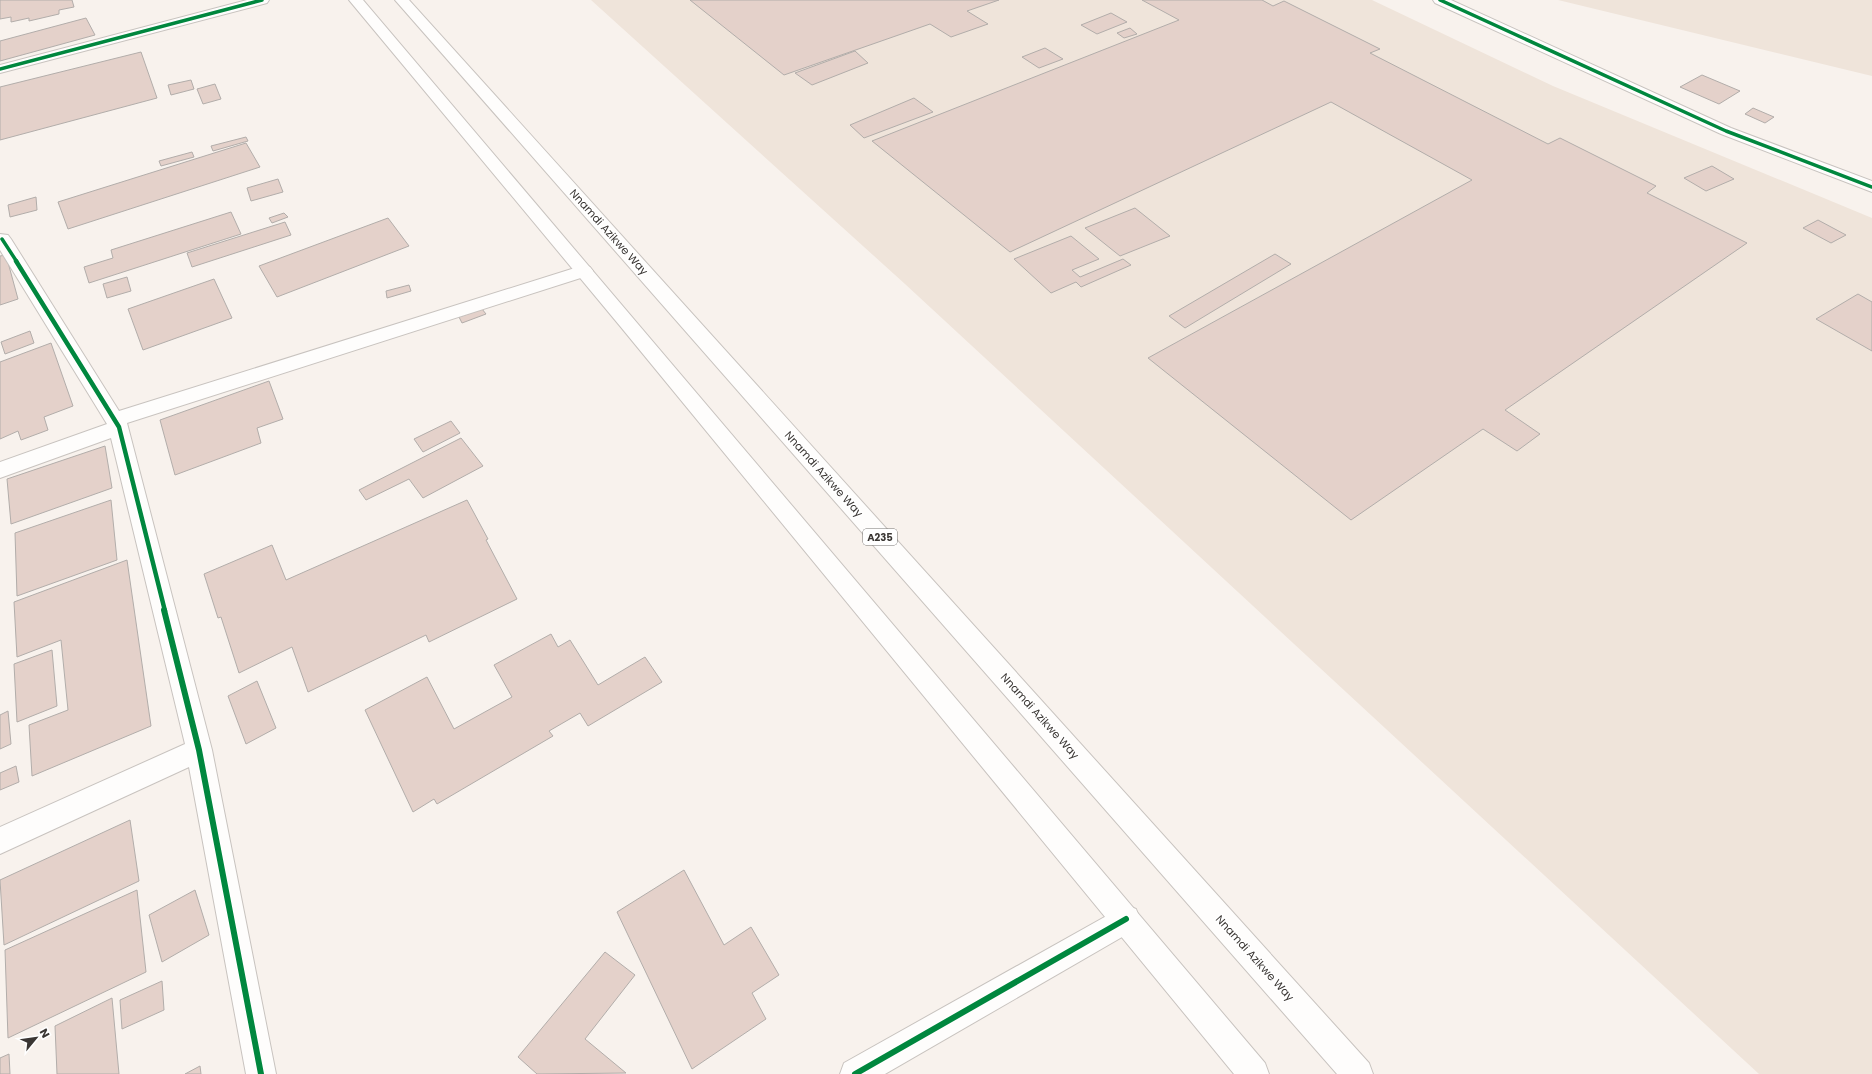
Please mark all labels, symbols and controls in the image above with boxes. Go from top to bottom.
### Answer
street label: Nnamdi Azikwe Way [566,186,652,279]
street label: Nnamdi Azikwe Way [781,428,867,521]
road number: A235 [863,529,897,545]
street label: Nnamdi Azikwe Way [997,670,1083,763]
street label: Nnamdi Azikwe Way [1212,912,1298,1005]
north arrow [16,1018,56,1058]
text: N [36,1026,54,1041]

